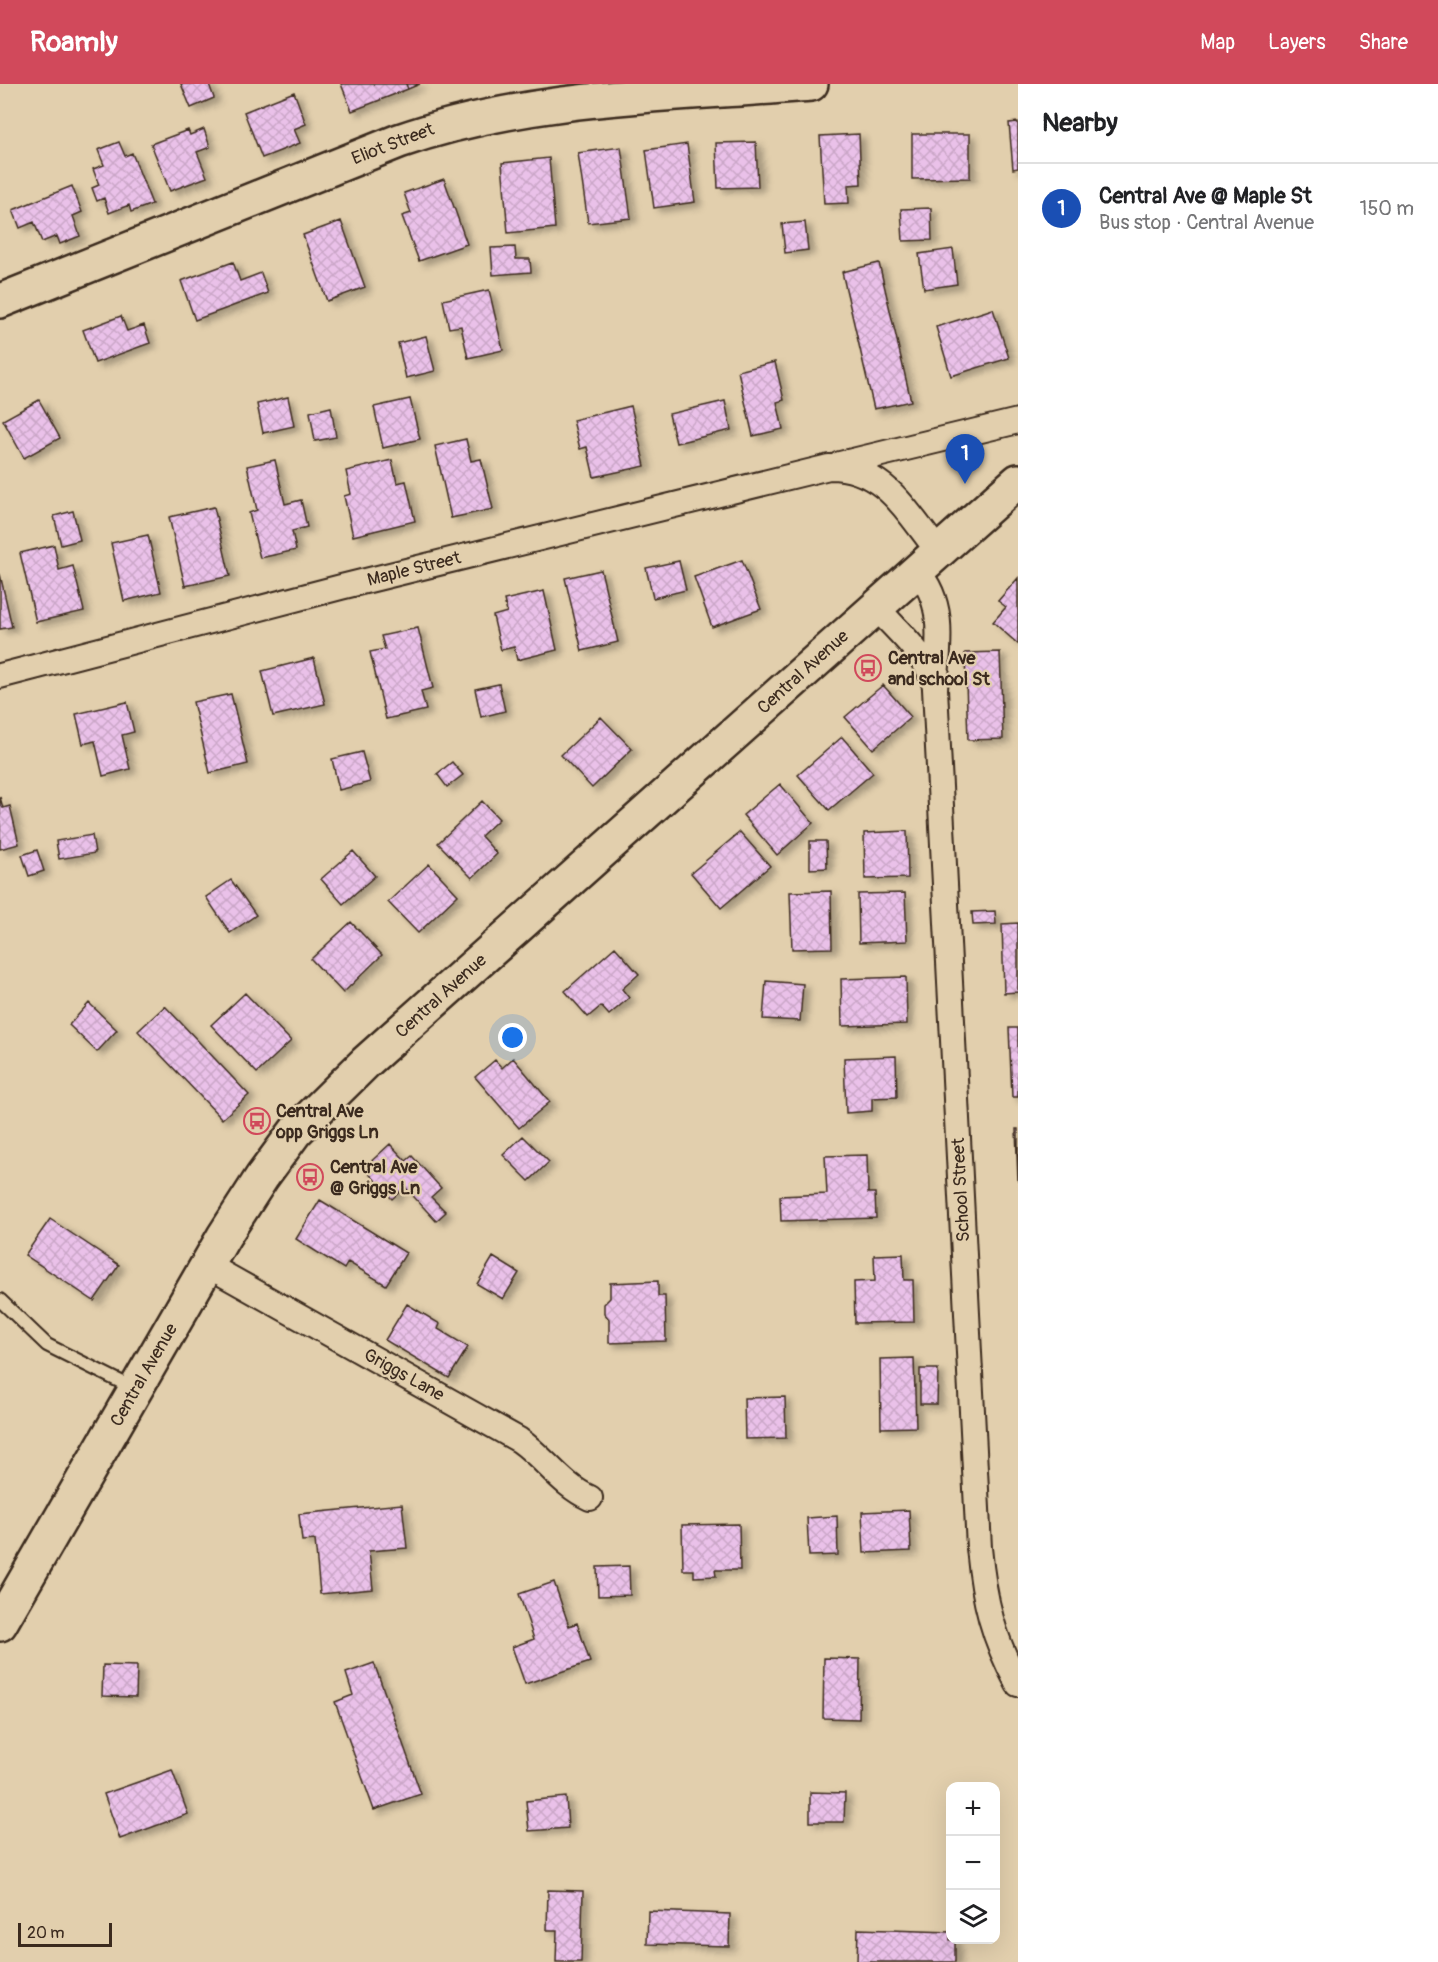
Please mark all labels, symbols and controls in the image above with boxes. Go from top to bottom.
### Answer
text: Roamly [30,25,118,60]
text: Map [1200,29,1235,56]
text: Layers [1268,29,1326,56]
text: Share [1359,29,1408,56]
text: Nearby [1042,107,1118,139]
street label: Eliot Street [349,118,438,170]
text: Central Ave @ Maple St [1099,182,1312,210]
text: 1 [1058,196,1065,221]
text: 150 m [1360,196,1414,221]
text: Bus stop · Central Avenue [1099,210,1314,235]
pin: 1 [946,434,984,484]
street label: Maple Street [365,546,464,592]
street label: Central Avenue [752,625,854,719]
place label: Central Ave and school St [888,647,990,691]
bus stop icon: Central Ave and school St [853,653,883,683]
street label: Central Avenue [390,949,492,1043]
your location [498,1023,527,1052]
place label: Central Ave opp Griggs Ln [275,1100,379,1144]
bus stop icon: Central Ave opp Griggs Ln [242,1106,272,1136]
street label: School Street [947,1137,975,1243]
place label: Central Ave @ Griggs Ln [330,1156,420,1200]
bus stop icon: Central Ave @ Griggs Ln [295,1162,325,1192]
street label: Central Avenue [105,1319,183,1431]
street label: Griggs Lane [360,1343,448,1407]
map controls [946,1782,1000,1944]
button: + [946,1782,1000,1836]
button: − [946,1836,1000,1890]
button: layers [946,1890,1000,1944]
scale bar [18,1920,112,1948]
text: 20 m [27,1923,65,1943]

